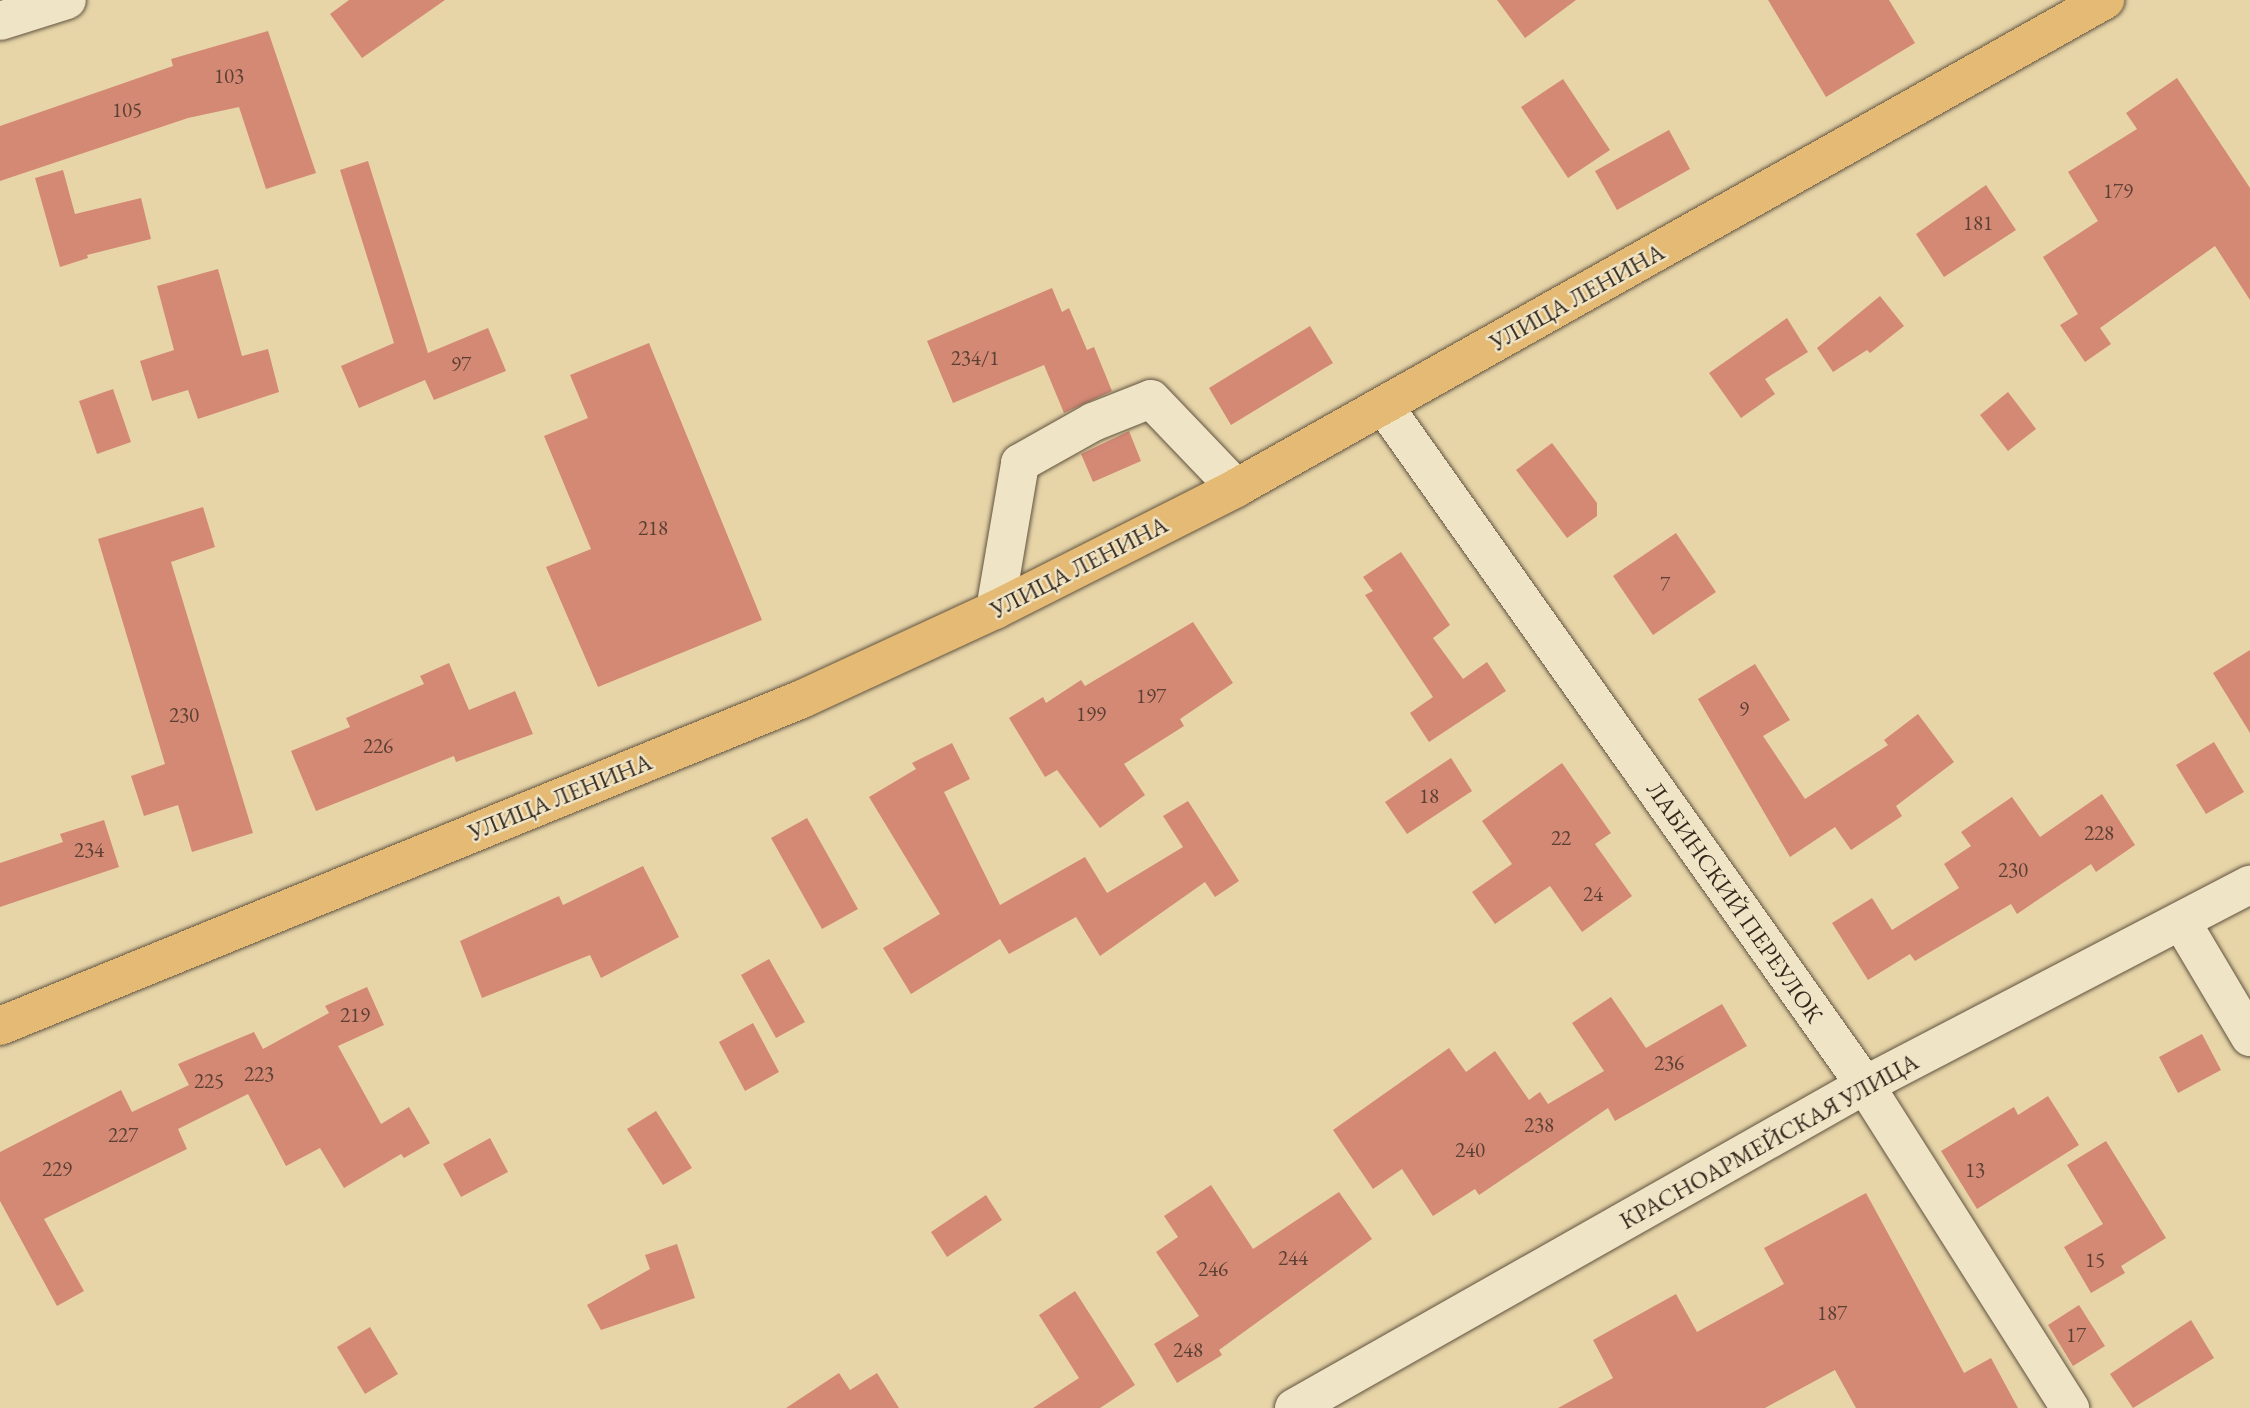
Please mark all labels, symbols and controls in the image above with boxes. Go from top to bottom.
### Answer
house number: 103 [214,63,244,89]
house number: 105 [112,97,142,123]
house number: 179 [2103,178,2133,204]
house number: 181 [1963,210,1993,236]
street label: УЛИЦА ЛЕНИНА [1485,237,1669,357]
house number: 234/1 [951,345,999,371]
house number: 97 [451,351,471,377]
street label: УЛИЦА ЛЕНИНА [985,510,1173,624]
house number: 218 [638,515,668,541]
house number: 7 [1660,571,1670,597]
house number: 197 [1136,683,1166,709]
house number: 9 [1739,696,1749,722]
house number: 199 [1076,701,1106,727]
house number: 230 [169,702,199,728]
house number: 226 [363,733,393,759]
street label: УЛИЦА ЛЕНИНА [464,747,656,847]
street label: ЛАБИНСКИЙ ПЕРЕУЛОК [1641,776,1829,1028]
house number: 18 [1419,783,1439,809]
house number: 228 [2084,820,2114,846]
house number: 22 [1551,825,1571,851]
house number: 234 [74,837,104,863]
house number: 230 [1998,857,2028,883]
house number: 24 [1583,881,1603,907]
house number: 219 [340,1002,370,1028]
street label: КРАСНОАРМЕЙСКАЯ УЛИЦА [1615,1047,1923,1235]
house number: 236 [1654,1050,1684,1076]
house number: 223 [244,1061,274,1087]
house number: 225 [194,1068,224,1094]
house number: 238 [1524,1112,1554,1138]
house number: 227 [108,1122,138,1148]
house number: 240 [1455,1137,1485,1163]
house number: 229 [42,1156,72,1182]
house number: 13 [1965,1157,1985,1183]
house number: 244 [1278,1245,1308,1271]
house number: 15 [2085,1247,2105,1273]
house number: 246 [1198,1256,1228,1282]
house number: 187 [1817,1300,1847,1326]
house number: 17 [2066,1322,2086,1348]
house number: 248 [1173,1337,1203,1363]

